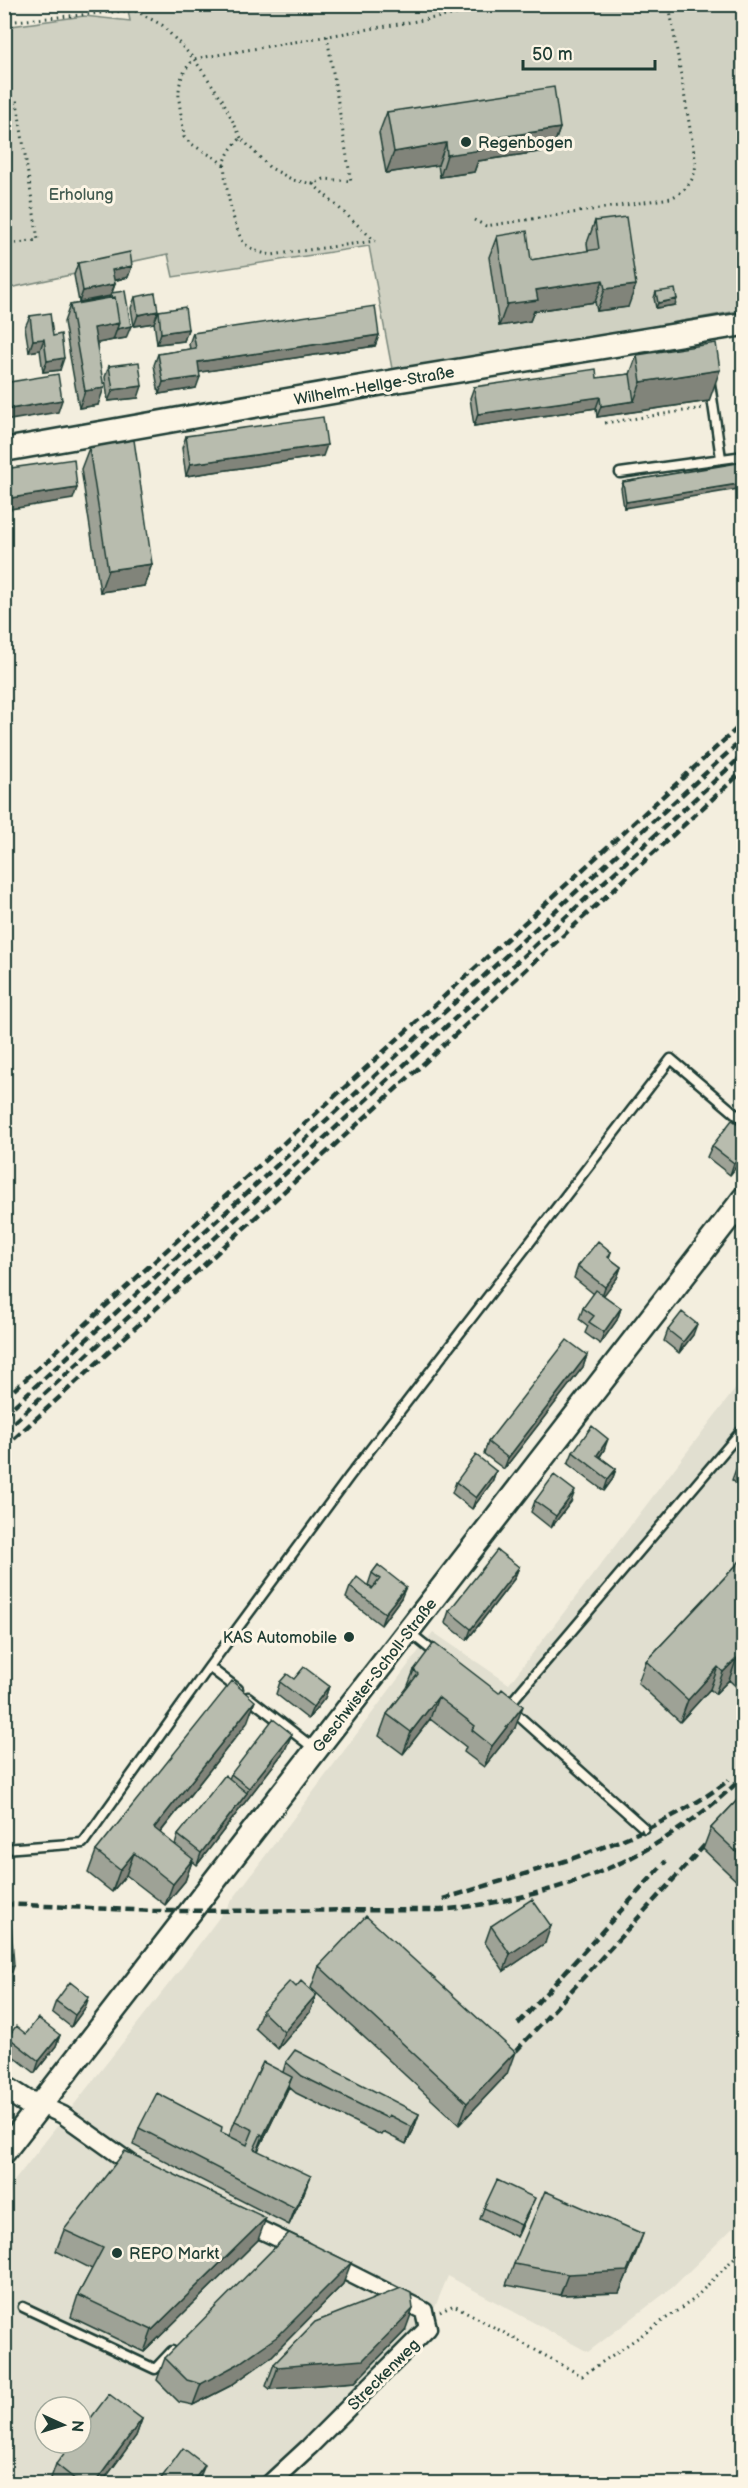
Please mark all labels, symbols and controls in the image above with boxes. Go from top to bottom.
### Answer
scale bar [523,33,655,71]
text: 50 m [532,44,573,65]
place label: Regenbogen [478,134,573,153]
marker: Regenbogen [459,135,473,149]
park label: Erholung [49,186,114,205]
street label: Wilhelm-Hellge-Straße [293,363,456,410]
street label: Geschwister-Scholl-Straße [309,1595,442,1757]
place label: KAS Automobile [223,1629,338,1648]
marker: KAS Automobile [342,1630,356,1644]
place label: REPO Markt [129,2245,219,2264]
marker: REPO Markt [110,2246,124,2260]
street label: Streckenweg [344,2335,424,2415]
north arrow [33,2395,93,2455]
text: N [67,2419,86,2433]

